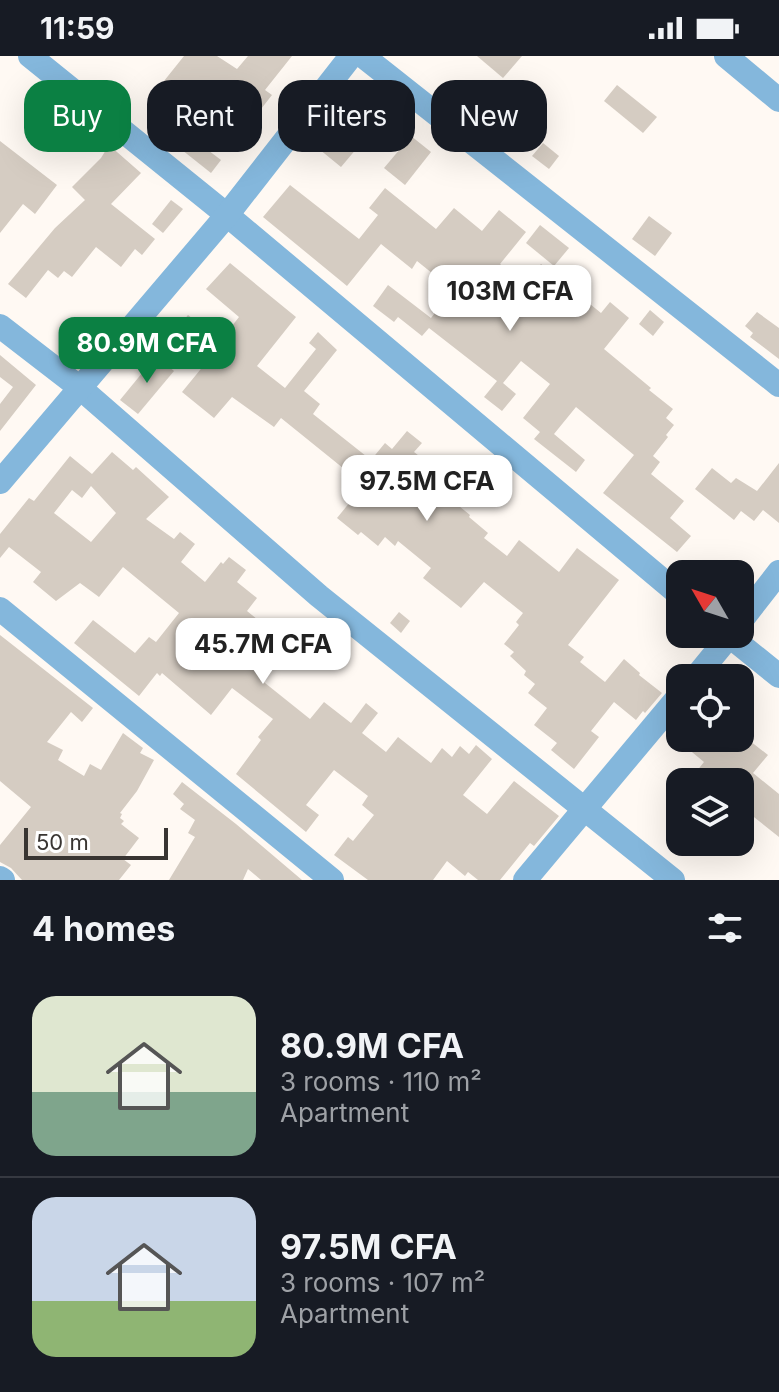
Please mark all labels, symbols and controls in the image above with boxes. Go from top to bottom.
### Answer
text: 11:59 [40,10,115,46]
chip: Buy [24,80,131,152]
chip: Rent [147,80,262,152]
chip: Filters [278,80,415,152]
chip: New [431,80,547,152]
pin: 103M CFA [427,265,593,333]
text: 103M CFA [446,275,574,306]
pin: 80.9M CFA [55,317,239,385]
text: 80.9M CFA [77,327,217,358]
pin: 97.5M CFA [335,455,519,523]
text: 97.5M CFA [359,465,495,496]
north arrow [666,560,754,648]
map controls [666,560,754,856]
pin: 45.7M CFA [171,618,355,686]
text: 45.7M CFA [194,628,332,659]
button: locate [666,664,754,752]
button: layers [666,768,754,856]
scale bar [24,824,168,860]
text: 50 m [36,829,89,855]
icon: filters [703,906,747,950]
text: 4 homes [32,908,175,949]
text: 80.9M CFA [280,1025,464,1066]
icon: home [96,1028,192,1124]
text: 3 rooms · 110 m² [280,1066,482,1097]
text: Apartment [280,1097,409,1128]
text: 97.5M CFA [280,1226,457,1267]
icon: home [96,1229,192,1325]
text: 3 rooms · 107 m² [280,1267,485,1298]
text: Apartment [280,1298,409,1329]

